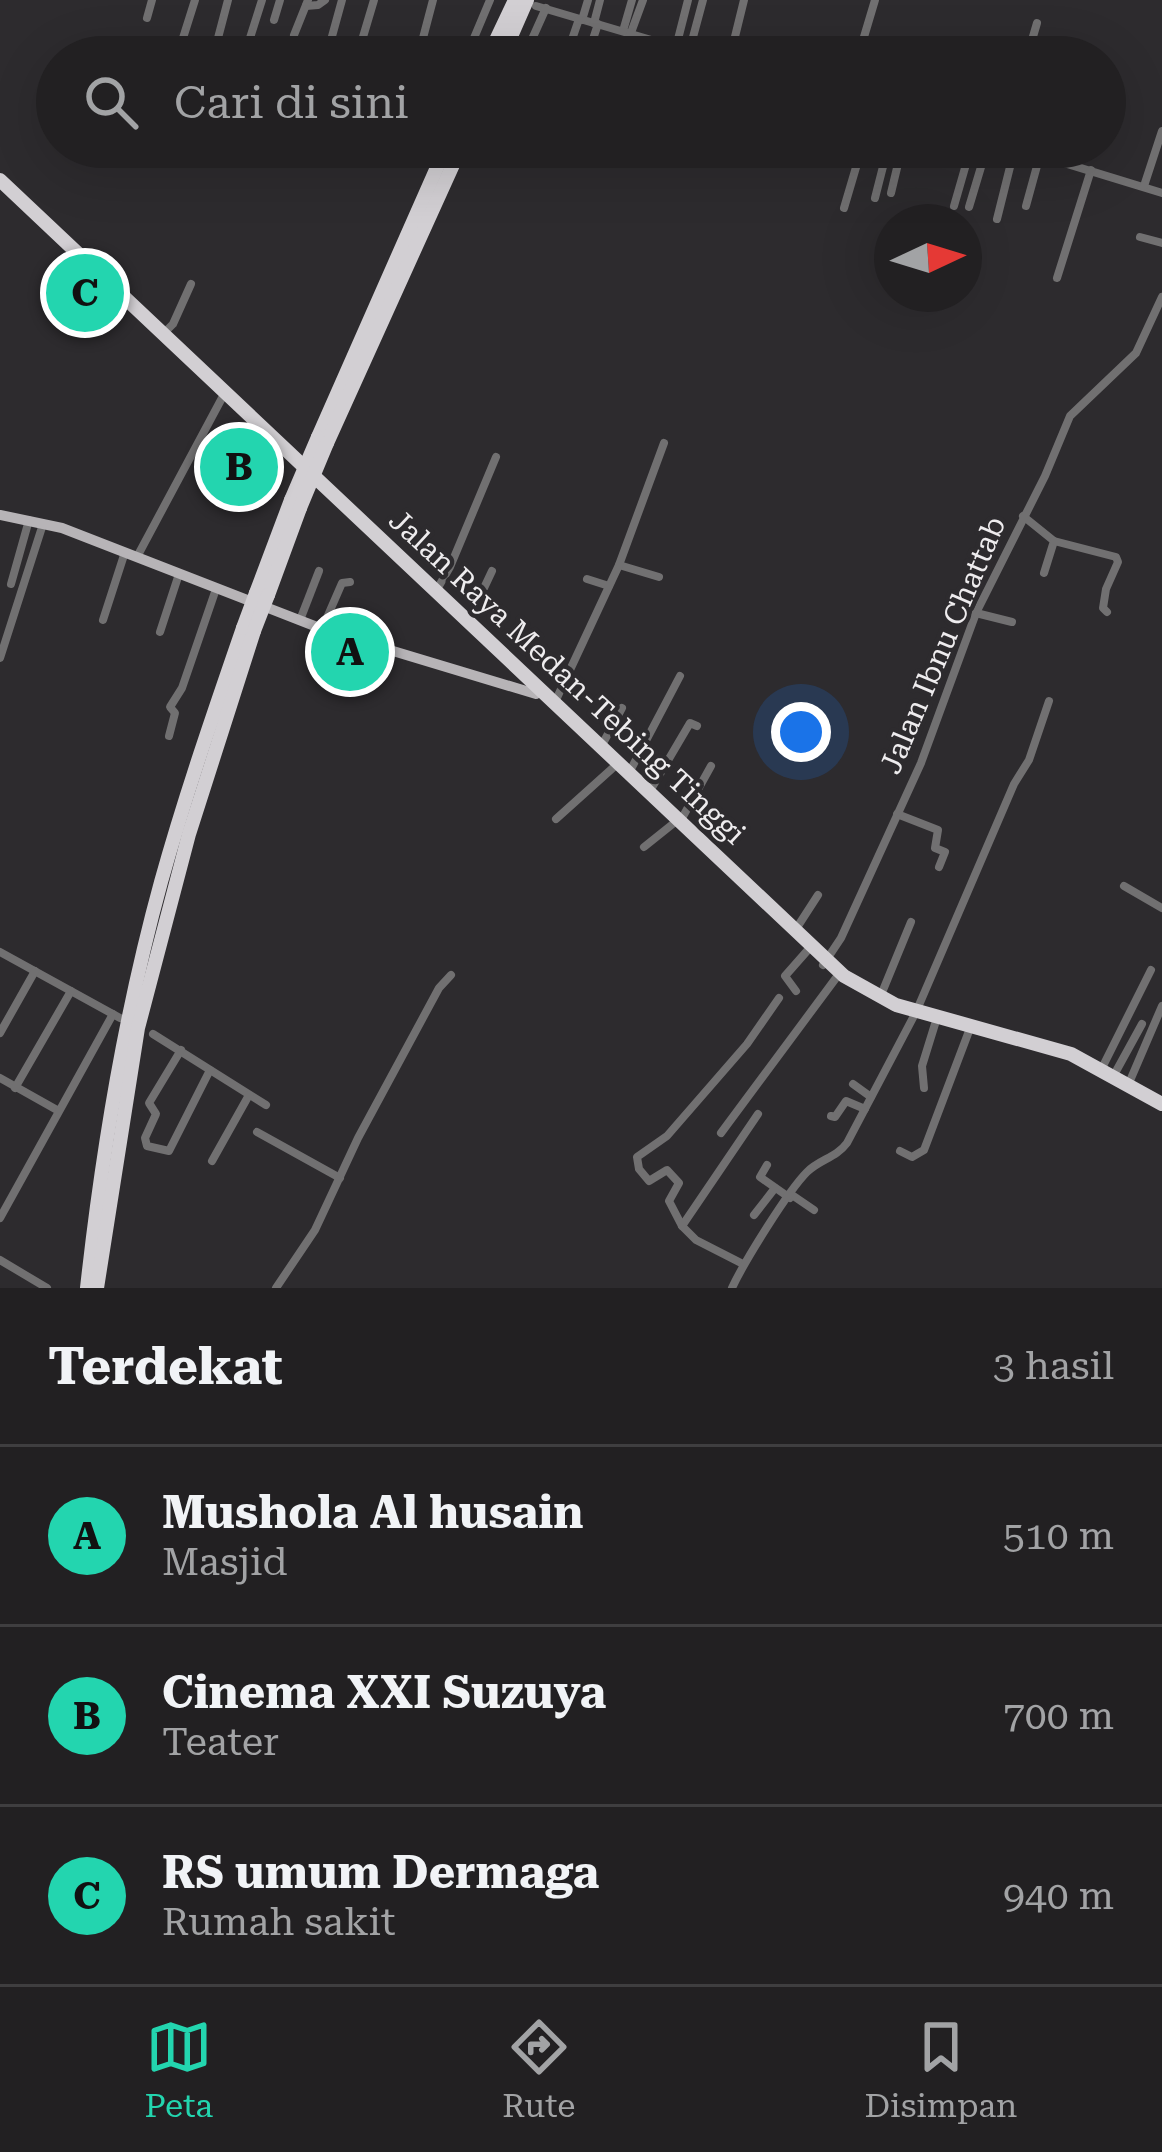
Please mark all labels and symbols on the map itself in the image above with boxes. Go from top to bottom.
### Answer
north arrow [874,204,982,312]
pin: C [46,248,124,338]
pin: B [200,422,278,512]
street label: Jalan Raya Medan-Tebing Tinggi [382,502,753,851]
street label: Jalan Ibnu Chattab [873,511,1013,779]
pin: A [311,607,389,697]
your location [771,702,831,762]

